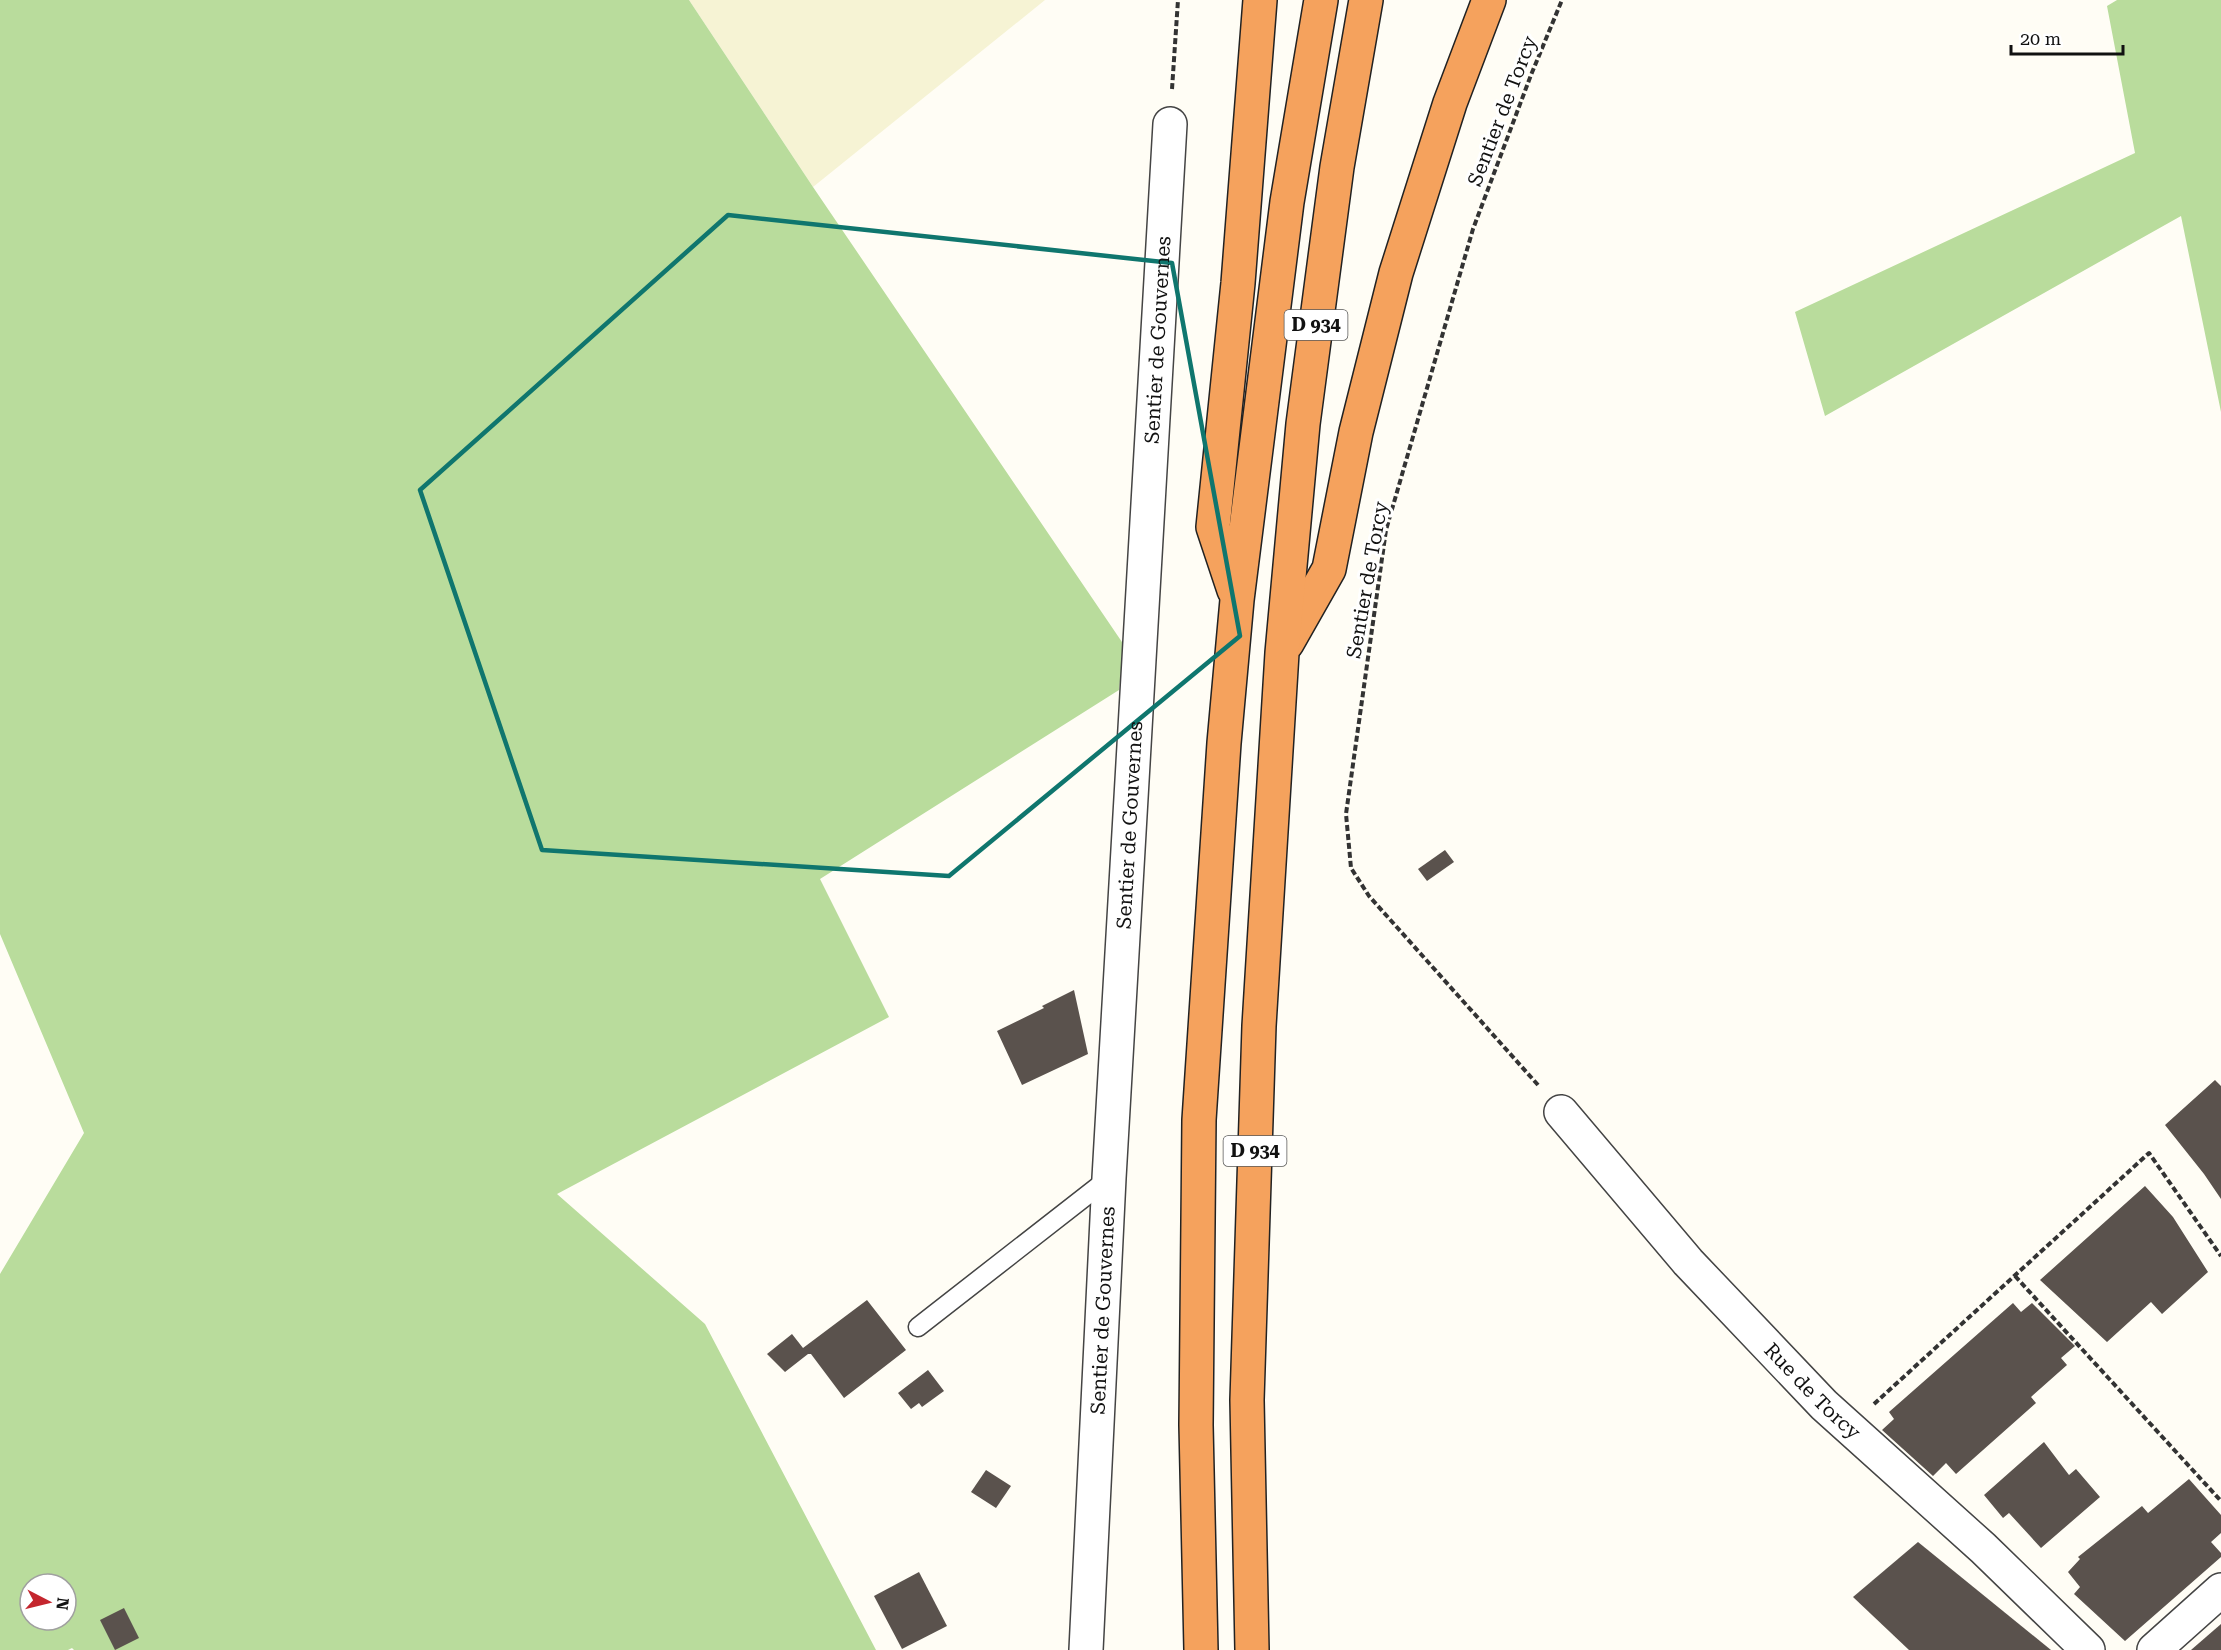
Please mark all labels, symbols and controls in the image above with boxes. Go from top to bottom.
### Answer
scale bar [2011,18,2124,56]
text: 20 m [2020,28,2061,49]
street label: Sentier de Torcy [1462,32,1542,190]
street label: Sentier de Gouvernes [1140,235,1175,445]
road number: D 934 [1284,310,1348,340]
street label: Sentier de Torcy [1341,499,1393,660]
street label: Sentier de Gouvernes [1111,721,1147,930]
road number: D 934 [1224,1136,1286,1166]
street label: Sentier de Gouvernes [1085,1206,1120,1415]
street label: Rue de Torcy [1759,1338,1866,1444]
north arrow [18,1572,78,1632]
text: N [52,1596,73,1611]

